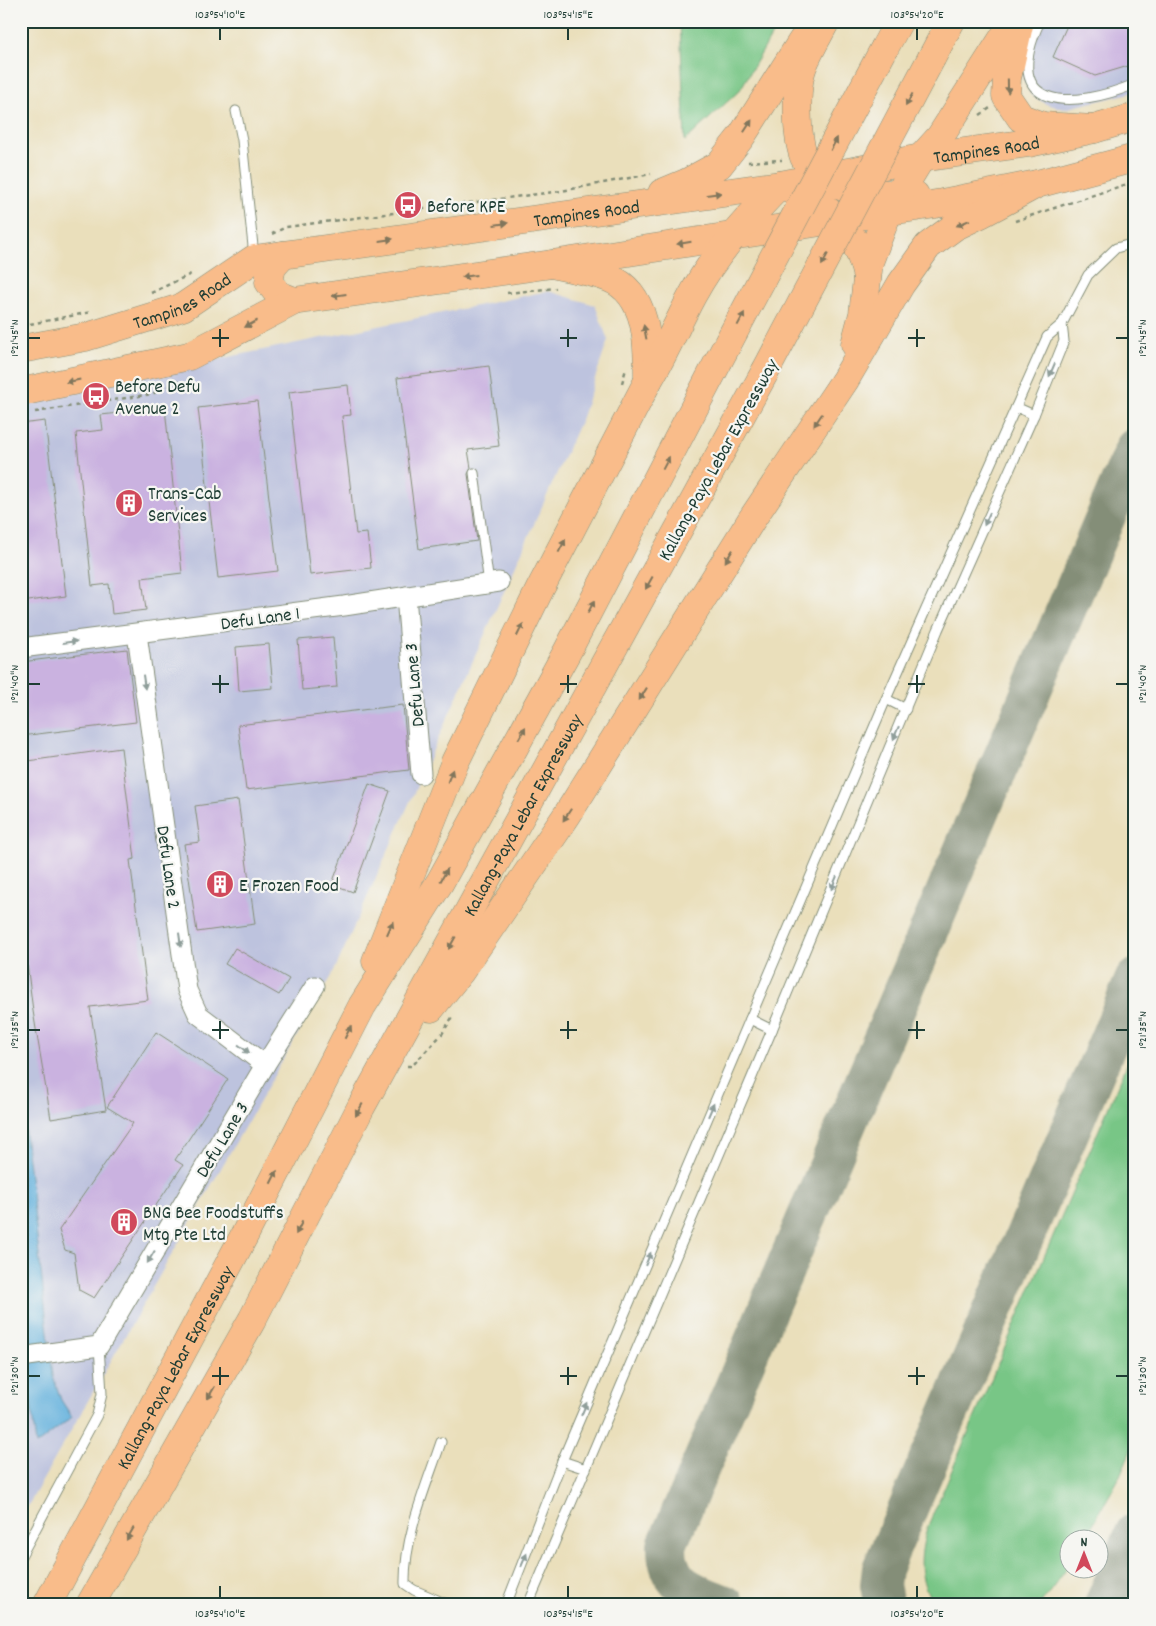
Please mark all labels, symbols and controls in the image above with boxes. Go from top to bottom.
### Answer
text: 103°54'10"E [195,7,246,24]
text: 103°54'15"E [543,7,593,24]
text: 103°54'20"E [891,7,944,24]
one-way arrow [1004,78,1012,94]
one-way arrow [905,93,914,107]
one-way arrow [744,119,753,132]
street label: Tampines Road [932,131,1043,173]
one-way arrow [829,138,838,151]
bus stop icon: Before KPE [393,190,423,220]
one-way arrow [706,190,722,198]
place label: Before KPE [427,195,506,222]
street label: Tampines Road [532,195,642,237]
one-way arrow [956,219,970,227]
one-way arrow [493,220,509,228]
one-way arrow [379,236,395,244]
one-way arrow [675,239,691,247]
one-way arrow [821,252,829,266]
street label: Tampines Road [130,268,238,339]
one-way arrow [461,272,477,280]
one-way arrow [331,291,347,299]
one-way arrow [737,312,745,326]
text: 1°21'45"N [7,319,24,357]
text: 1°21'45"N [1135,319,1152,357]
one-way arrow [244,320,258,328]
one-way arrow [641,324,649,340]
street label: Kallang-Paya Lebar Expressway [653,355,787,567]
one-way arrow [1048,363,1056,378]
place label: Before Defu Avenue 2 [115,375,200,424]
one-way arrow [64,378,80,386]
bus stop icon: Before Defu Avenue 2 [81,381,111,411]
one-way arrow [813,414,822,427]
one-way arrow [662,455,670,470]
place label: Trans-Cab Services [148,482,221,531]
building icon: Trans-Cab Services [114,488,144,518]
one-way arrow [983,512,991,526]
one-way arrow [558,539,566,553]
one-way arrow [724,550,733,563]
one-way arrow [645,577,654,590]
one-way arrow [587,600,595,614]
street label: Defu Lane 1 [219,602,302,639]
one-way arrow [516,623,524,637]
one-way arrow [62,638,78,646]
street label: Defu Lane 3 [399,642,434,728]
text: 1°21'40"N [7,665,24,703]
text: 1°21'40"N [1135,665,1152,703]
one-way arrow [140,674,148,690]
one-way arrow [638,688,647,701]
street label: Kallang-Paya Lebar Expressway [458,710,592,922]
one-way arrow [518,726,527,740]
one-way arrow [892,726,900,740]
one-way arrow [446,769,454,784]
one-way arrow [562,809,572,822]
street label: Defu Lane 2 [147,824,186,911]
one-way arrow [440,868,448,883]
building icon: E Frozen Food [205,869,235,899]
place label: E Frozen Food [239,874,339,901]
one-way arrow [829,876,837,890]
one-way arrow [387,921,395,935]
one-way arrow [176,932,184,948]
one-way arrow [448,936,456,950]
text: 1°21'35"N [7,1011,24,1049]
text: 1°21'35"N [1135,1011,1152,1049]
one-way arrow [344,1025,352,1039]
one-way arrow [237,1043,250,1054]
street label: Defu Lane 3 [191,1098,257,1184]
one-way arrow [355,1103,363,1118]
one-way arrow [708,1103,716,1117]
one-way arrow [270,1169,278,1184]
place label: BNG Bee Foodstuffs Mtg Pte Ltd [143,1201,284,1250]
building icon: BNG Bee Foodstuffs Mtg Pte Ltd [109,1207,139,1237]
one-way arrow [295,1221,303,1235]
one-way arrow [147,1251,156,1264]
one-way arrow [644,1252,652,1266]
street label: Kallang-Paya Lebar Expressway [112,1262,243,1475]
text: 1°21'30"N [7,1357,24,1395]
text: 1°21'30"N [1135,1357,1152,1395]
one-way arrow [206,1387,215,1400]
one-way arrow [580,1401,588,1416]
one-way arrow [126,1527,134,1542]
north arrow [1058,1528,1108,1578]
text: N [1081,1533,1088,1553]
one-way arrow [521,1553,529,1567]
text: 103°54'10"E [195,1606,246,1623]
text: 103°54'15"E [543,1606,593,1623]
text: 103°54'20"E [891,1606,944,1623]

